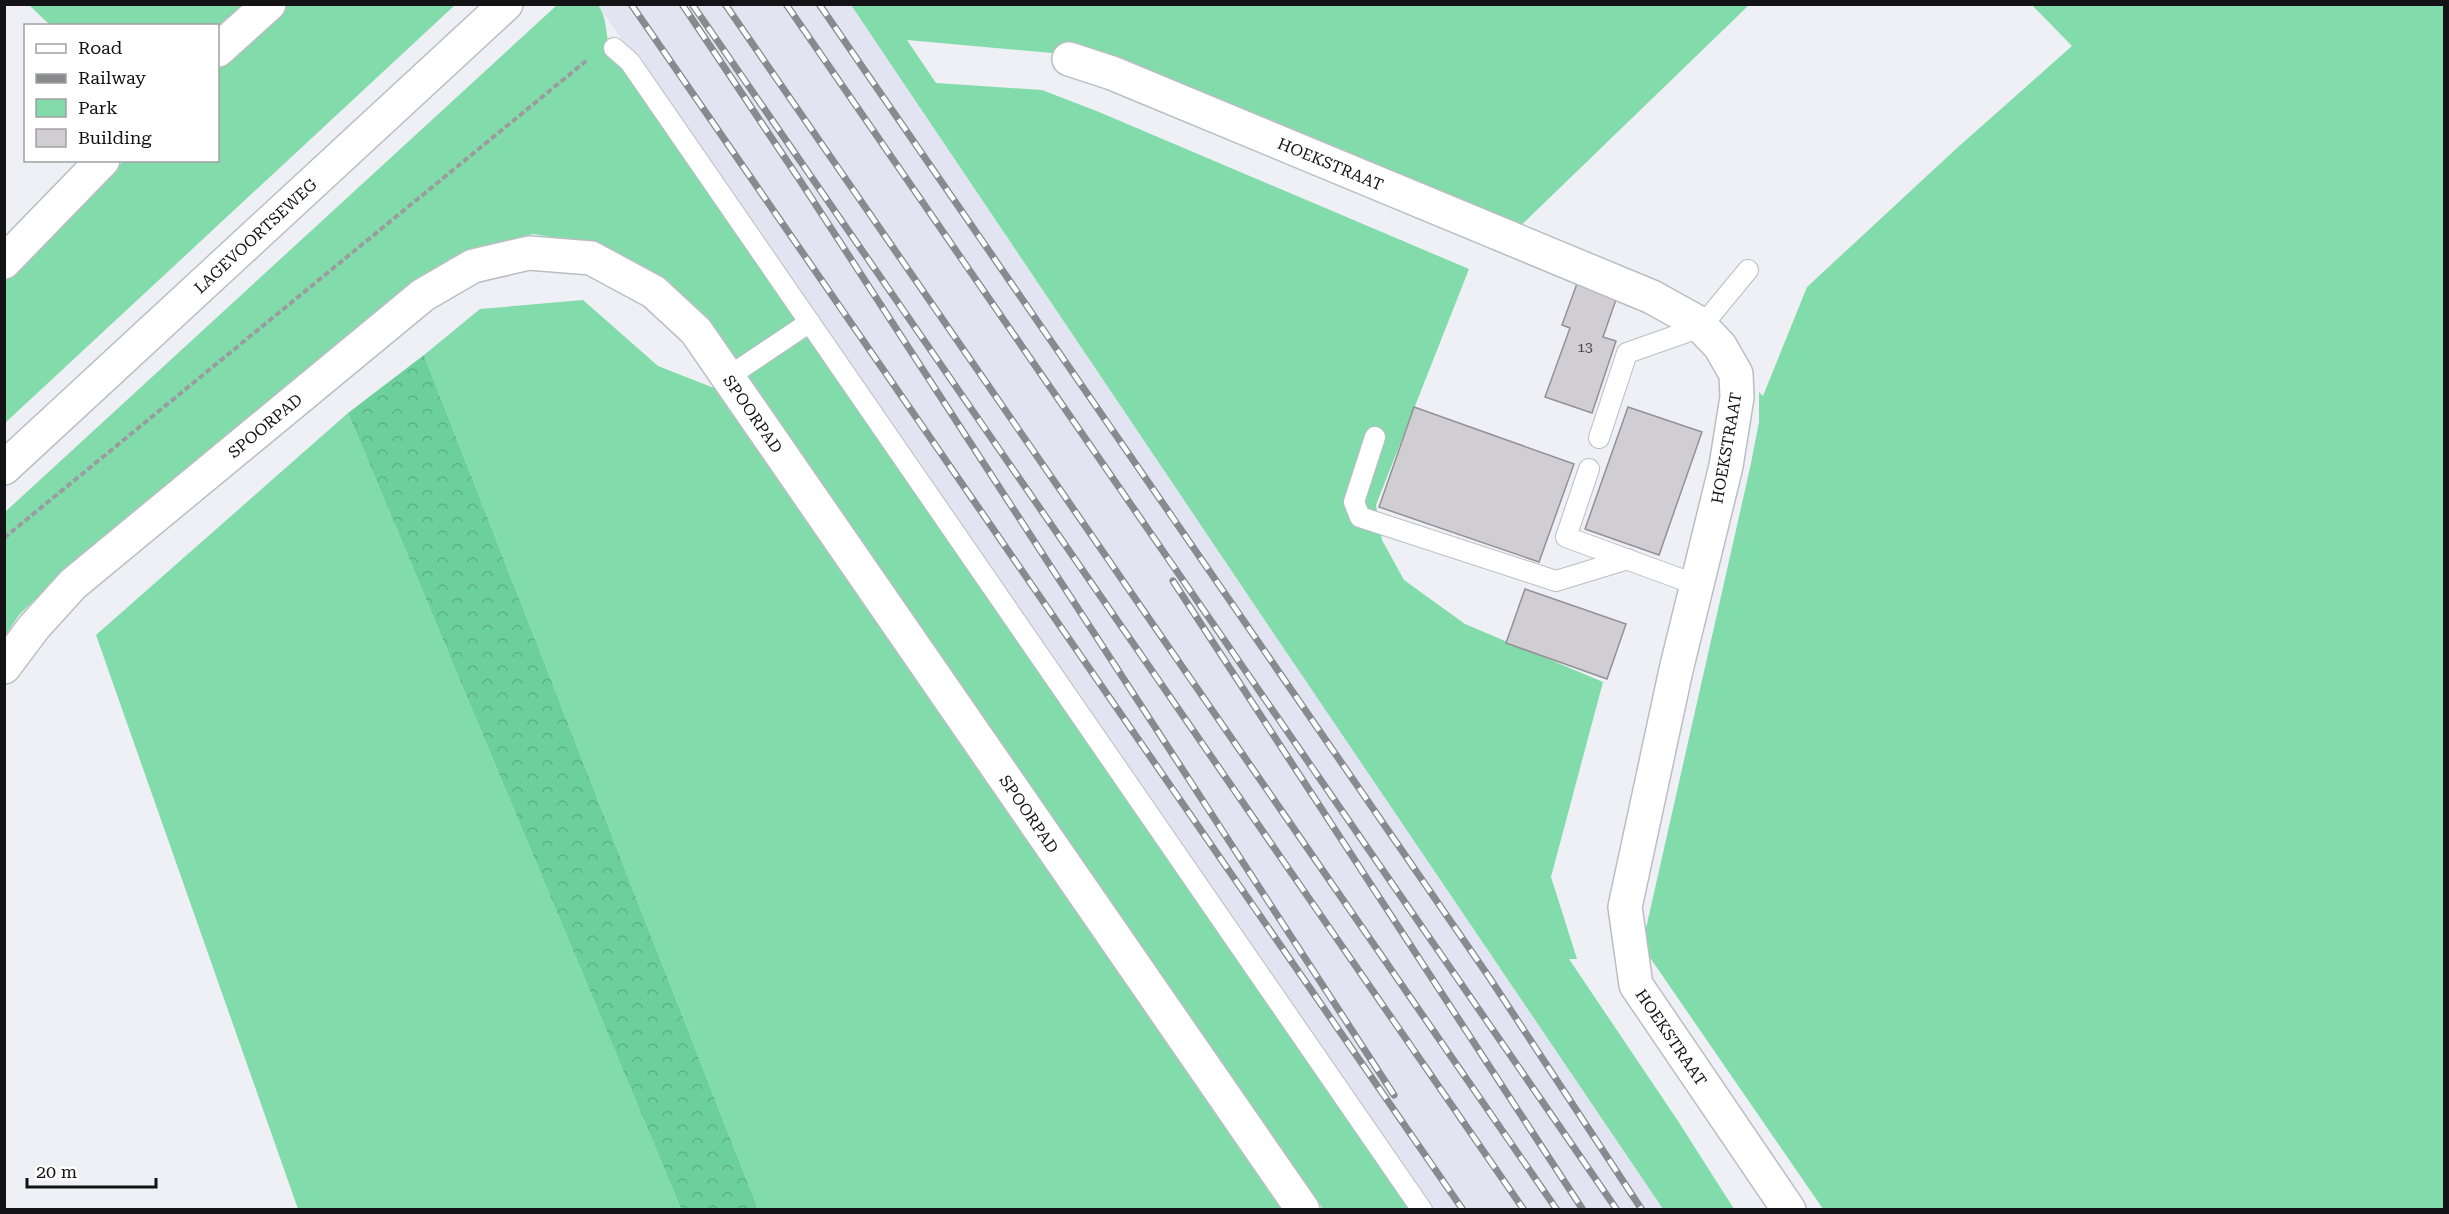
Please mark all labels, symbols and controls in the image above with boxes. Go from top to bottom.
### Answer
legend [24,24,219,162]
text: Road [78,37,123,58]
text: Railway [78,67,146,88]
text: Park [78,97,118,118]
text: Building [78,127,152,148]
street label: HOEKSTRAAT [1275,134,1386,195]
street label: LAGEVOORTSEWEG [190,175,321,298]
house number: 13 [1577,339,1593,355]
street label: SPOORPAD [719,372,786,457]
street label: SPOORPAD [224,390,306,462]
street label: HOEKSTRAAT [1707,391,1746,505]
street label: SPOORPAD [995,771,1062,857]
street label: HOEKSTRAAT [1632,985,1711,1090]
scale bar [27,1151,156,1189]
text: 20 m [36,1161,77,1182]

